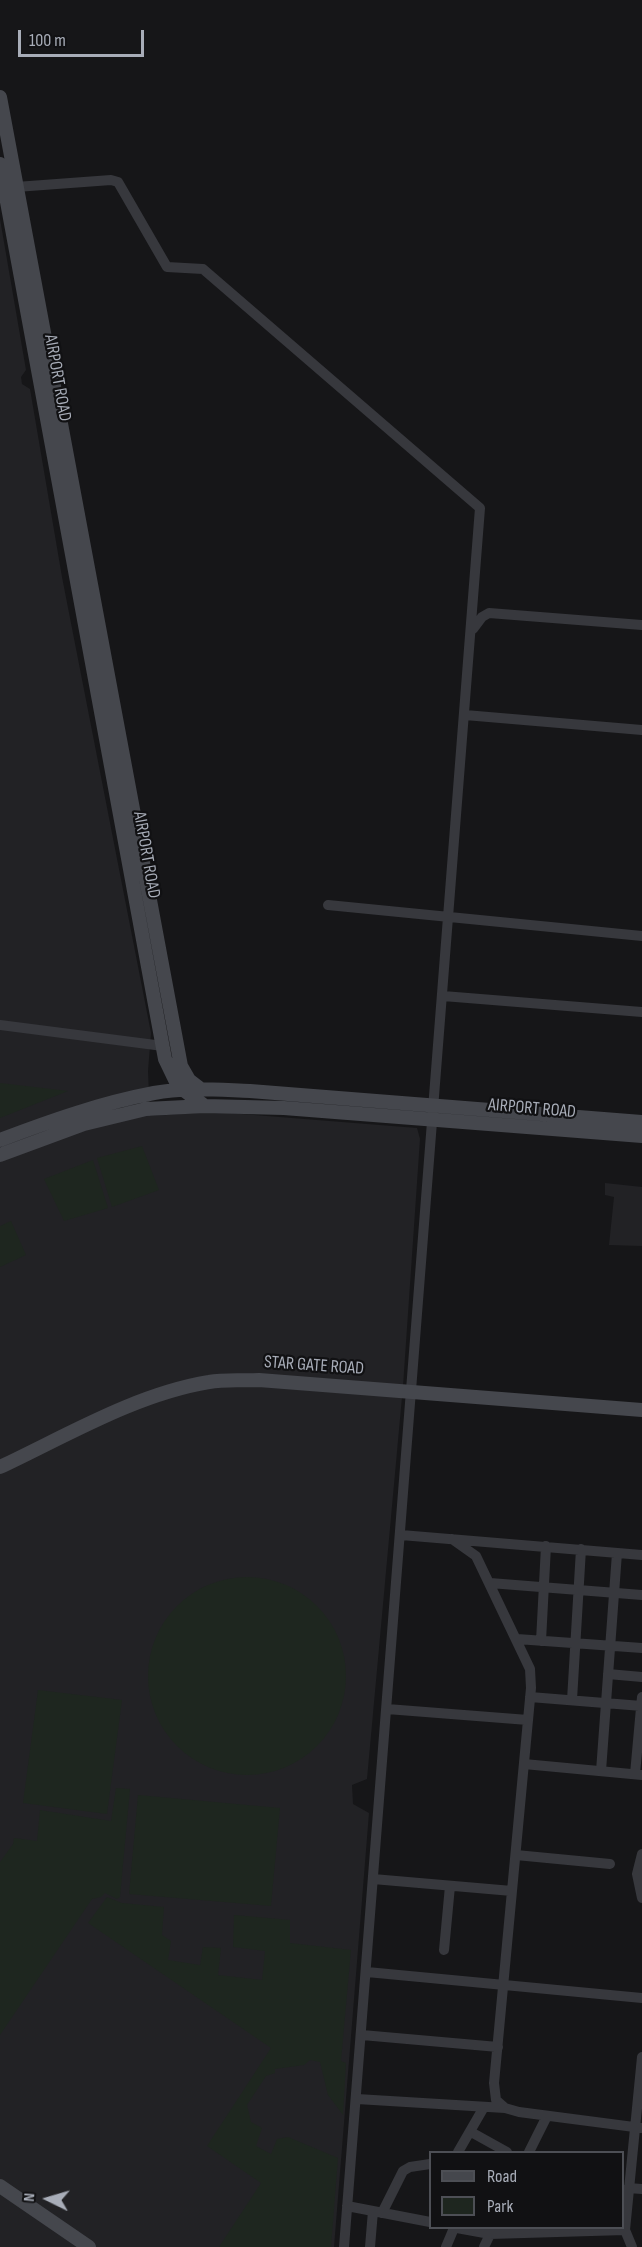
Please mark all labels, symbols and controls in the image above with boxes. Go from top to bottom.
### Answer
scale bar [21,18,147,56]
text: 100 m [29,30,66,51]
street label: AIRPORT ROAD [39,333,75,423]
street label: AIRPORT ROAD [128,810,164,900]
street label: AIRPORT ROAD [487,1094,577,1124]
street label: STAR GATE ROAD [263,1352,365,1380]
legend [429,2151,624,2229]
text: Road [487,2166,517,2187]
north arrow [18,2169,78,2229]
text: N [20,2192,39,2202]
text: Park [487,2196,513,2217]

